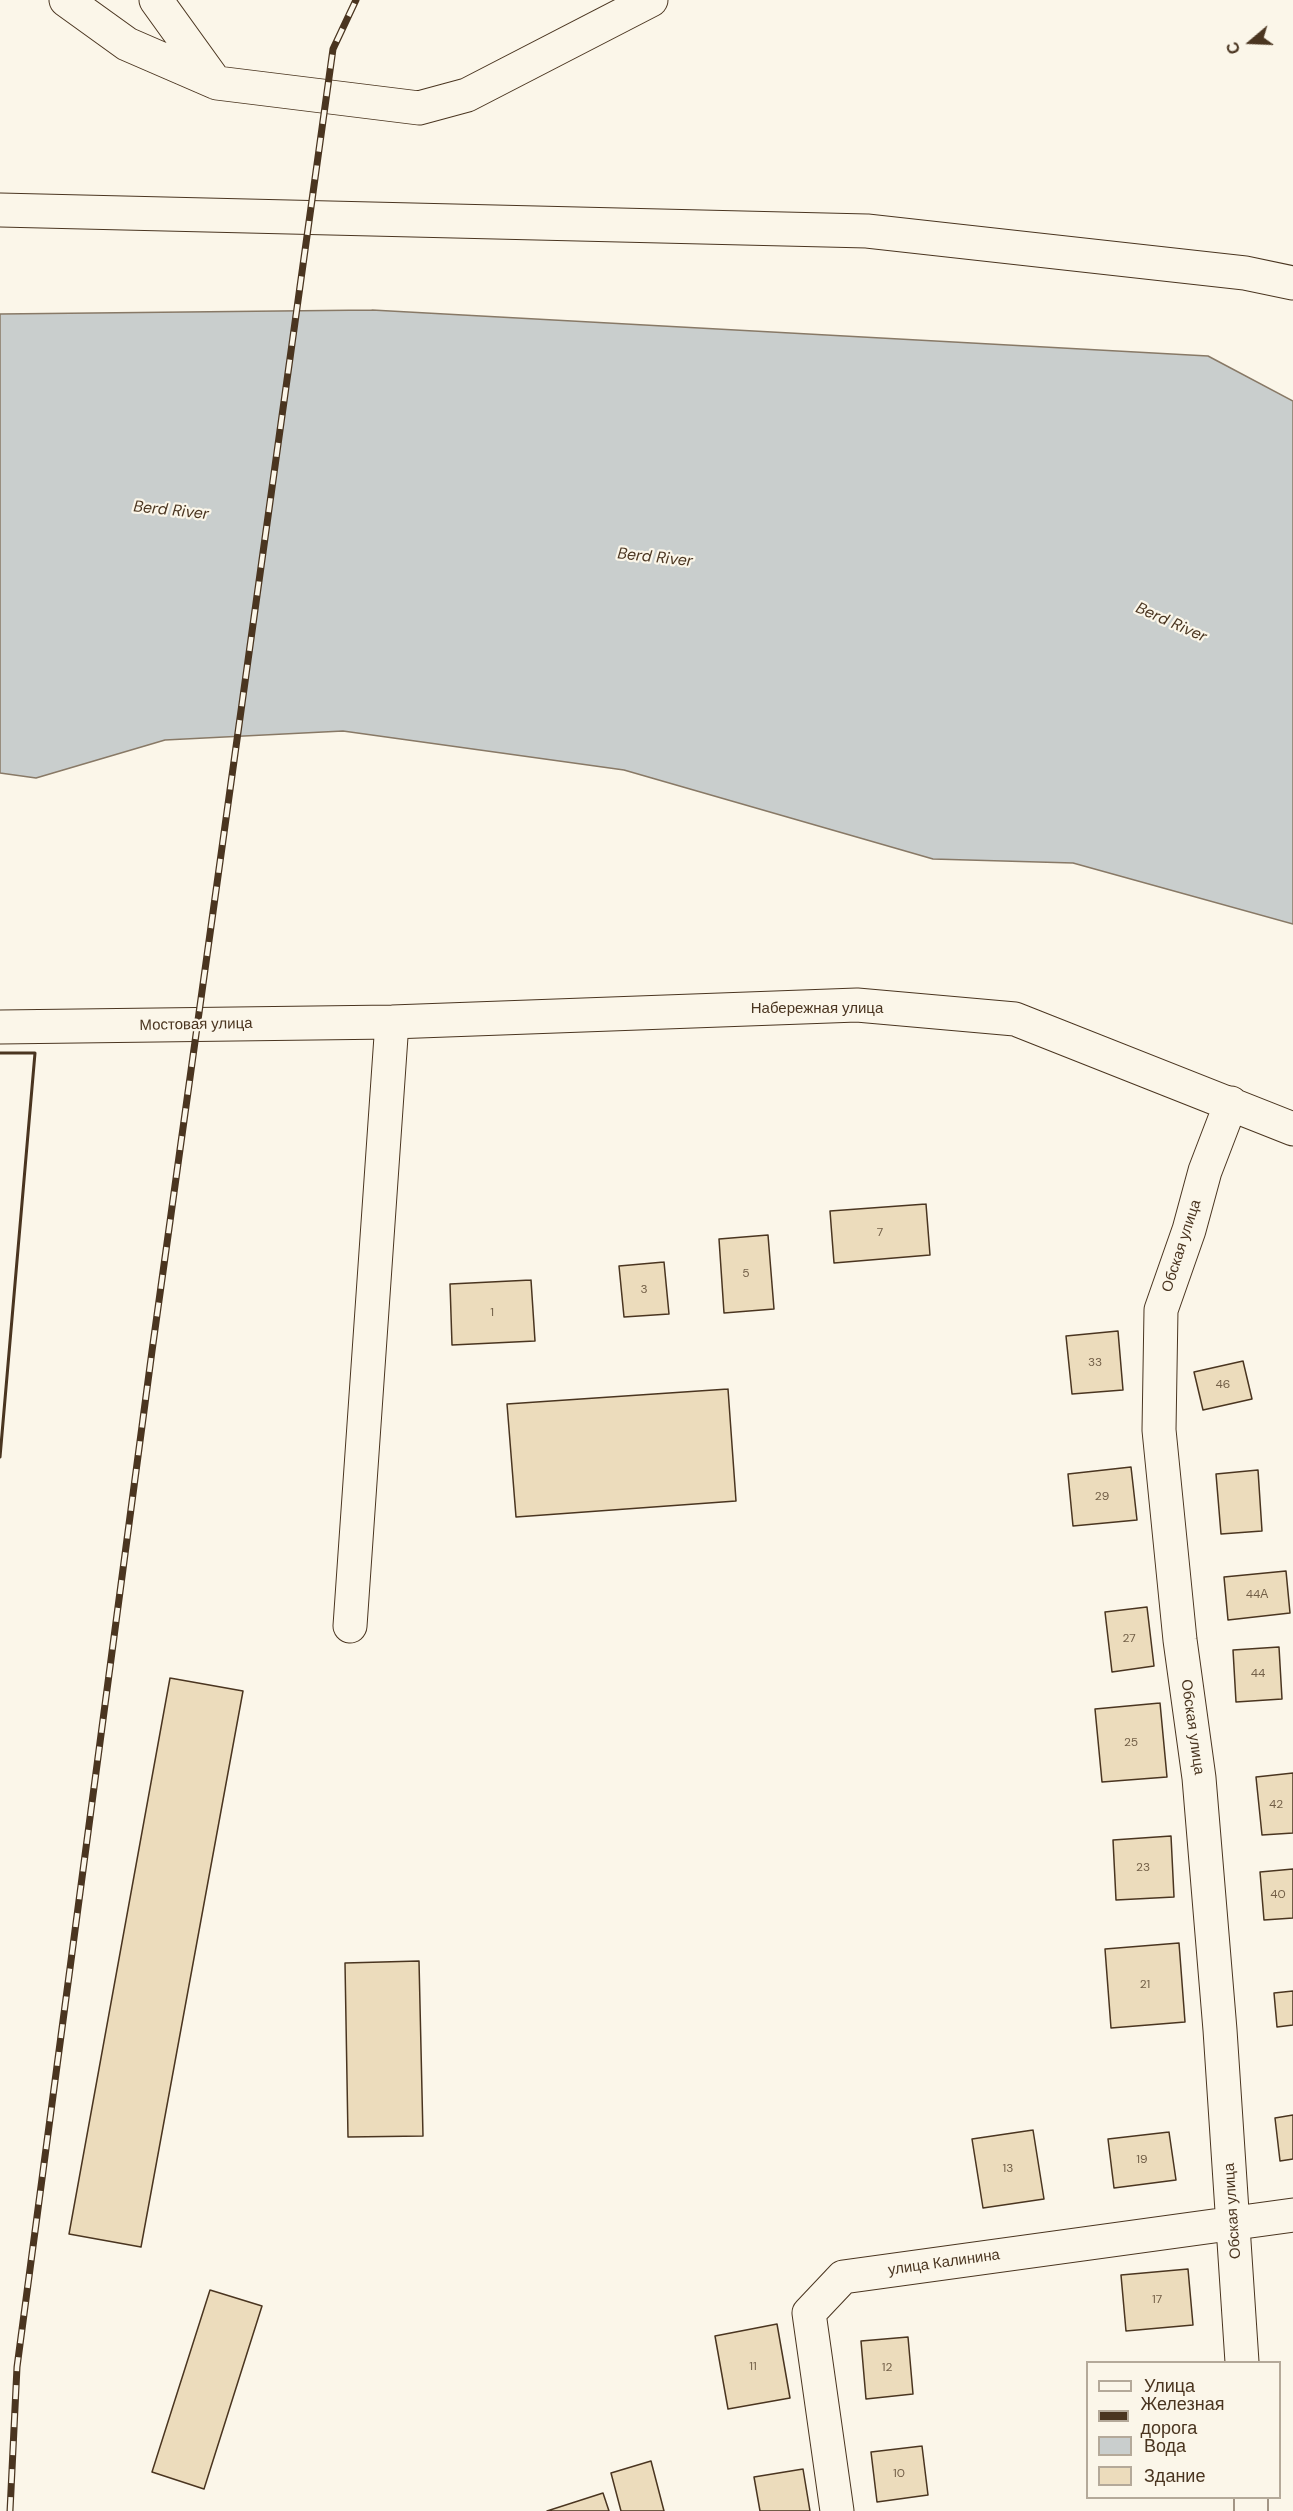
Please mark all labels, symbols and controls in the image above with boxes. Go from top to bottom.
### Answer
north arrow [1221,12,1281,72]
text: С [1222,39,1245,57]
water label: Berd River [132,497,210,525]
water label: Berd River [616,544,694,572]
water label: Berd River [1132,599,1210,647]
street label: Набережная улица [751,1000,883,1018]
street label: Мостовая улица [139,1015,253,1035]
street label: Обская улица [1159,1197,1205,1295]
house number: 7 [877,1226,883,1240]
house number: 5 [742,1267,750,1281]
house number: 3 [640,1283,648,1297]
house number: 1 [490,1306,494,1320]
house number: 33 [1088,1356,1102,1370]
house number: 46 [1216,1378,1230,1392]
house number: 29 [1095,1490,1109,1504]
house number: 44А [1246,1588,1268,1602]
house number: 27 [1122,1632,1136,1646]
house number: 44 [1251,1667,1265,1681]
street label: Обская улица [1176,1678,1208,1776]
house number: 25 [1124,1736,1138,1750]
house number: 42 [1269,1798,1283,1812]
house number: 23 [1136,1861,1150,1875]
house number: 40 [1270,1888,1286,1902]
house number: 21 [1140,1978,1150,1992]
house number: 19 [1136,2153,1148,2167]
house number: 13 [1003,2162,1013,2176]
street label: Обская улица [1221,2162,1245,2260]
street label: улица Калинина [887,2246,1001,2280]
house number: 17 [1152,2293,1162,2307]
house number: 11 [749,2360,757,2374]
house number: 12 [882,2361,892,2375]
legend [1086,2361,1281,2499]
text: Улица [1144,2374,1195,2398]
text: Железная дорога [1141,2392,1224,2440]
text: Вода [1144,2434,1186,2458]
text: Здание [1144,2464,1205,2488]
house number: 10 [893,2467,905,2481]

